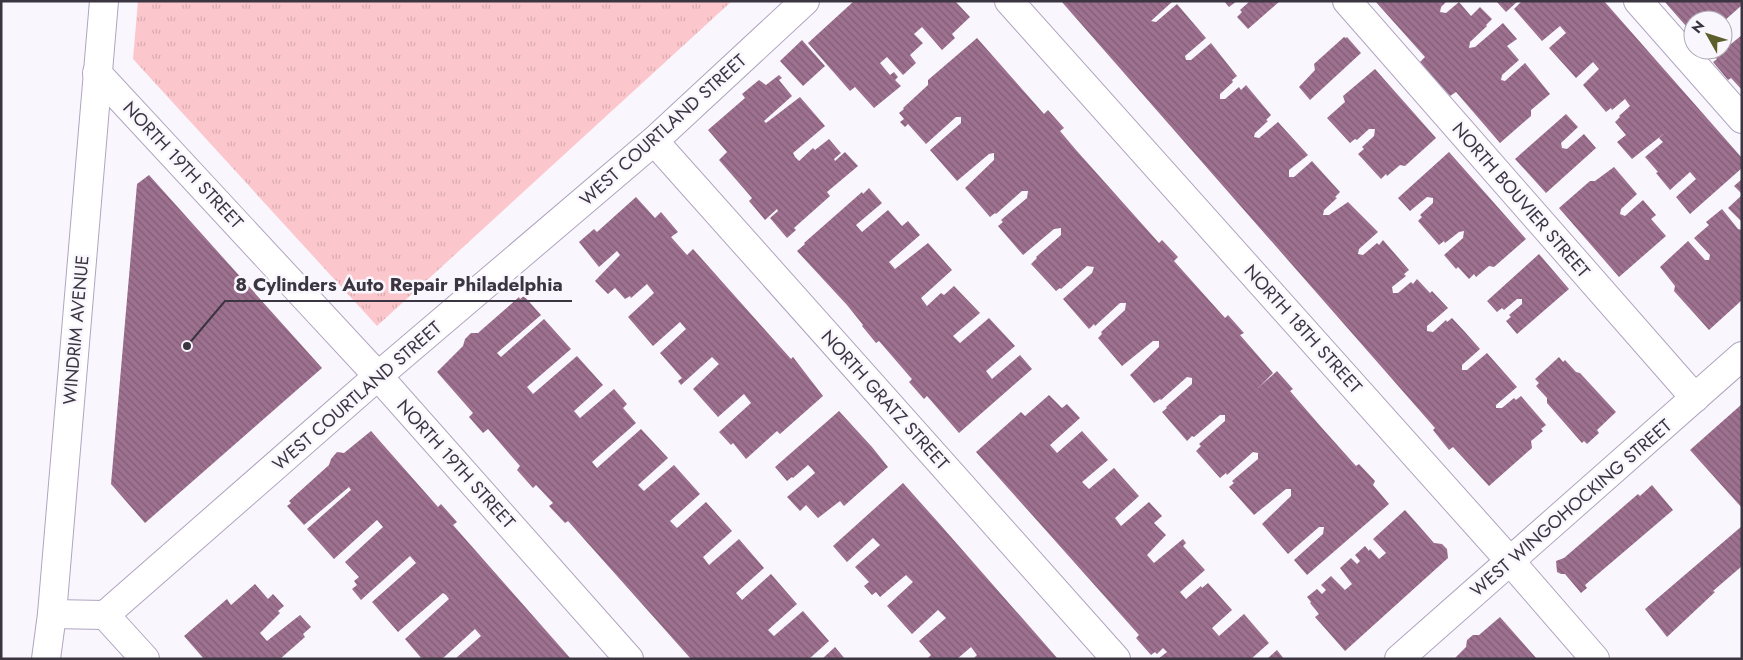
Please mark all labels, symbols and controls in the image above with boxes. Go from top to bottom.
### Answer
north arrow [1683,10,1733,60]
text: N [1687,16,1709,37]
street label: WEST COURTLAND STREET [574,48,753,212]
street label: NORTH 19TH STREET [117,95,250,235]
street label: NORTH BOUVIER STREET [1446,117,1596,284]
street label: WINDRIM AVENUE [57,254,95,406]
street label: NORTH 18TH STREET [1238,259,1368,400]
callout: 8 Cylinders Auto Repair Philadelphia [225,267,572,301]
text: 8 Cylinders Auto Repair Philadelphia [235,271,563,298]
street label: WEST COURTLAND STREET [267,315,448,477]
street label: NORTH GRATZ STREET [815,324,955,476]
street label: NORTH 19TH STREET [391,394,522,535]
street label: WEST WINGOHOCKING STREET [1465,413,1678,603]

